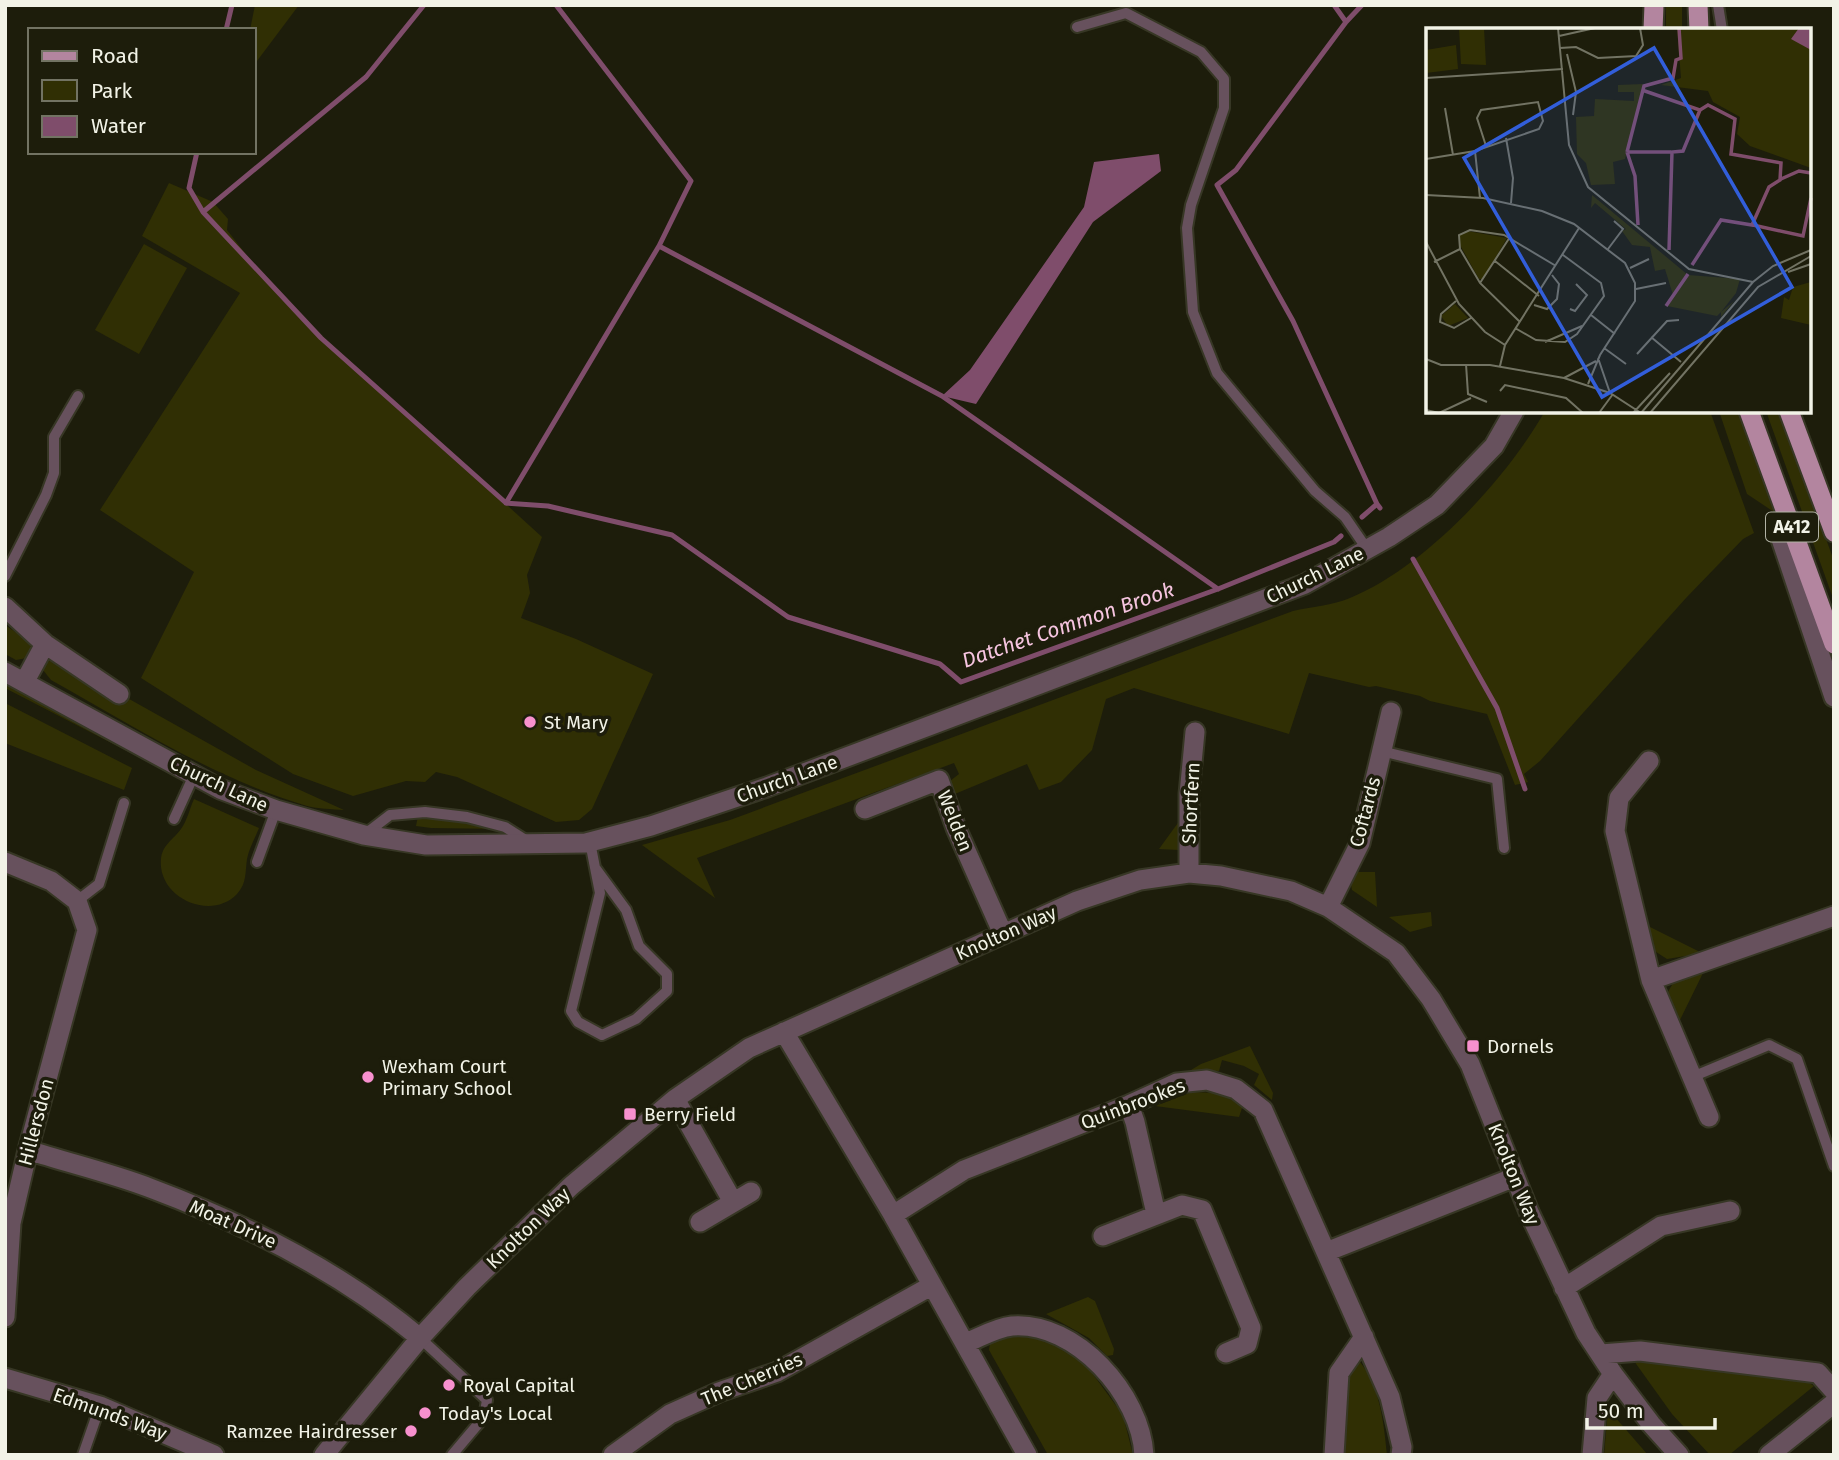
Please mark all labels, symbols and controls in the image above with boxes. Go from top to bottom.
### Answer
legend [28,28,256,154]
inset map [1426,28,1811,413]
text: Road [91,43,139,69]
text: Park [91,78,133,104]
text: Water [91,113,146,139]
road number: A412 [1766,512,1818,542]
street label: Church Lane [1262,541,1368,609]
water label: Datchet Common Brook [958,576,1178,674]
place label: St Mary [544,711,609,734]
marker: St Mary [522,714,538,730]
street label: Church Lane [733,750,841,808]
street label: Church Lane [166,751,272,817]
street label: Shortfern [1177,762,1205,844]
street label: Coftards [1345,774,1385,850]
street label: Welden [932,787,978,855]
street label: Knolton Way [952,900,1060,965]
place label: Dornels [1487,1035,1554,1058]
marker: Dornels [1465,1038,1481,1054]
place label: Wexham Court Primary School [382,1055,512,1100]
marker: Wexham Court Primary School [360,1069,376,1085]
street label: Quinbrookes [1078,1074,1188,1134]
street label: Hillersdon [13,1076,59,1168]
place label: Berry Field [644,1103,736,1126]
marker: Berry Field [622,1106,638,1122]
street label: Knolton Way [1483,1120,1545,1229]
street label: Knolton Way [481,1182,575,1274]
street label: Moat Drive [186,1195,280,1253]
street label: The Cherries [698,1347,806,1411]
place label: Royal Capital [463,1374,575,1397]
marker: Royal Capital [441,1377,457,1393]
street label: Edmunds Way [50,1383,171,1445]
scale bar [1587,1386,1715,1430]
text: 50 m [1598,1398,1644,1424]
place label: Today's Local [439,1402,553,1425]
marker: Today's Local [417,1405,433,1421]
place label: Ramzee Hairdresser [226,1420,398,1443]
marker: Ramzee Hairdresser [403,1423,419,1439]

